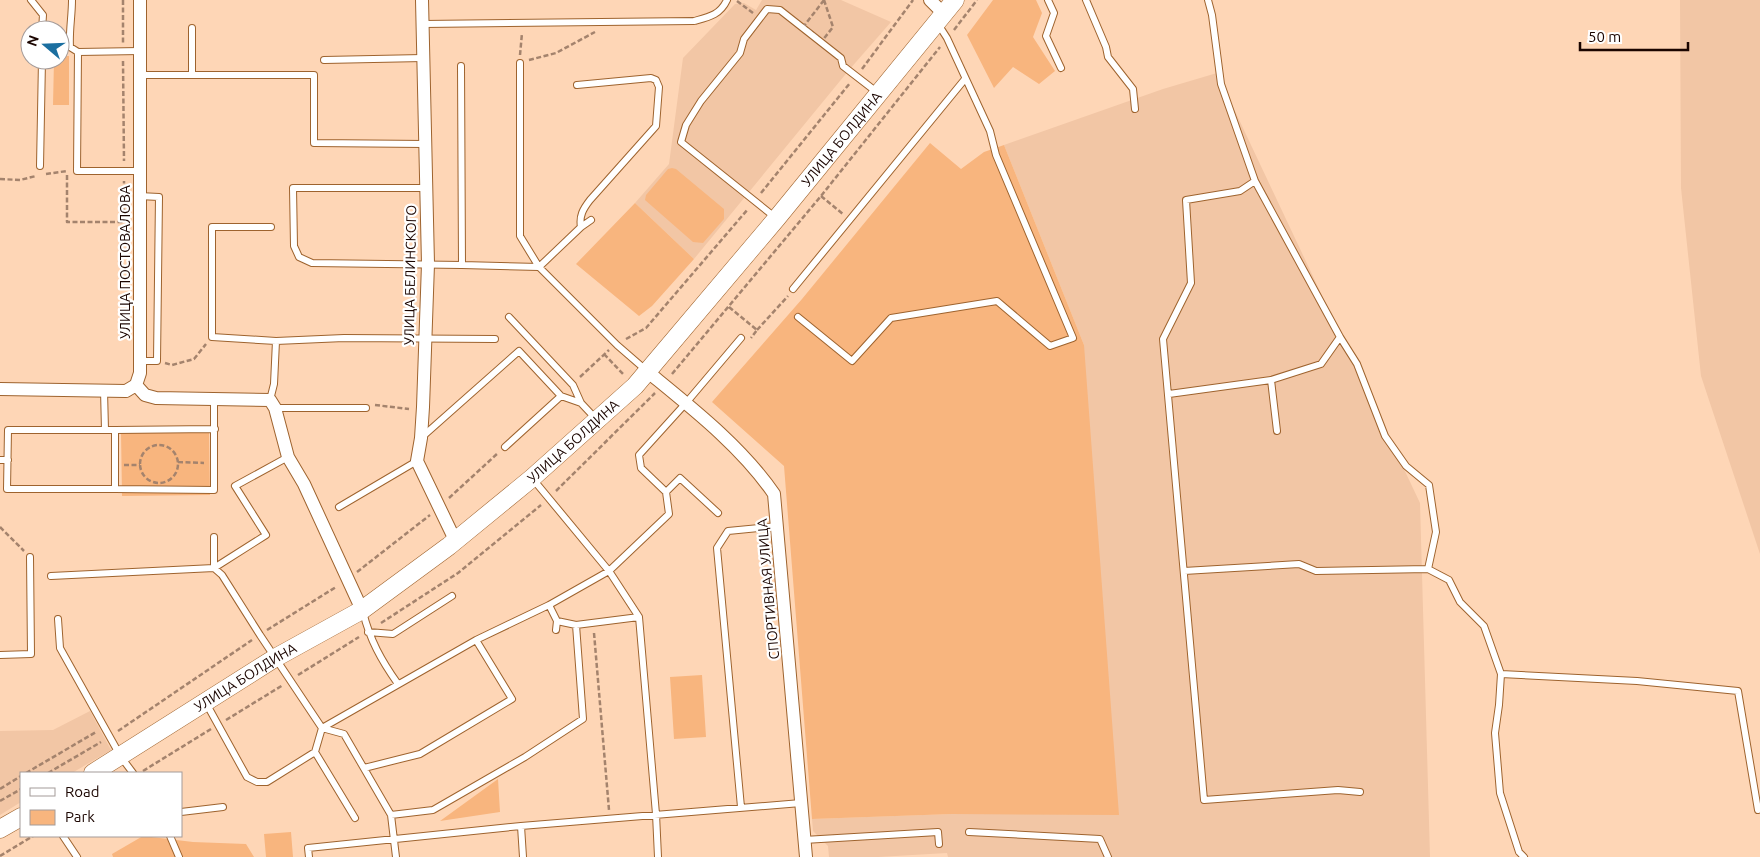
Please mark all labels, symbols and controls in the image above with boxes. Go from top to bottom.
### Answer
north arrow [20,20,70,70]
scale bar [1580,20,1688,52]
text: 50 m [1588,28,1621,45]
text: N [23,33,42,48]
street label: УЛИЦА БОЛДИНА [798,89,885,189]
street label: УЛИЦА ПОСТОВАЛОВА [117,185,133,339]
street label: УЛИЦА БЕЛИНСКОГО [401,204,419,345]
street label: УЛИЦА БОЛДИНА [524,396,622,486]
street label: СПОРТИВНАЯ УЛИЦА [754,518,782,660]
street label: УЛИЦА БОЛДИНА [191,640,299,715]
legend [20,772,182,837]
text: Road [65,783,100,800]
text: Park [65,808,95,825]

